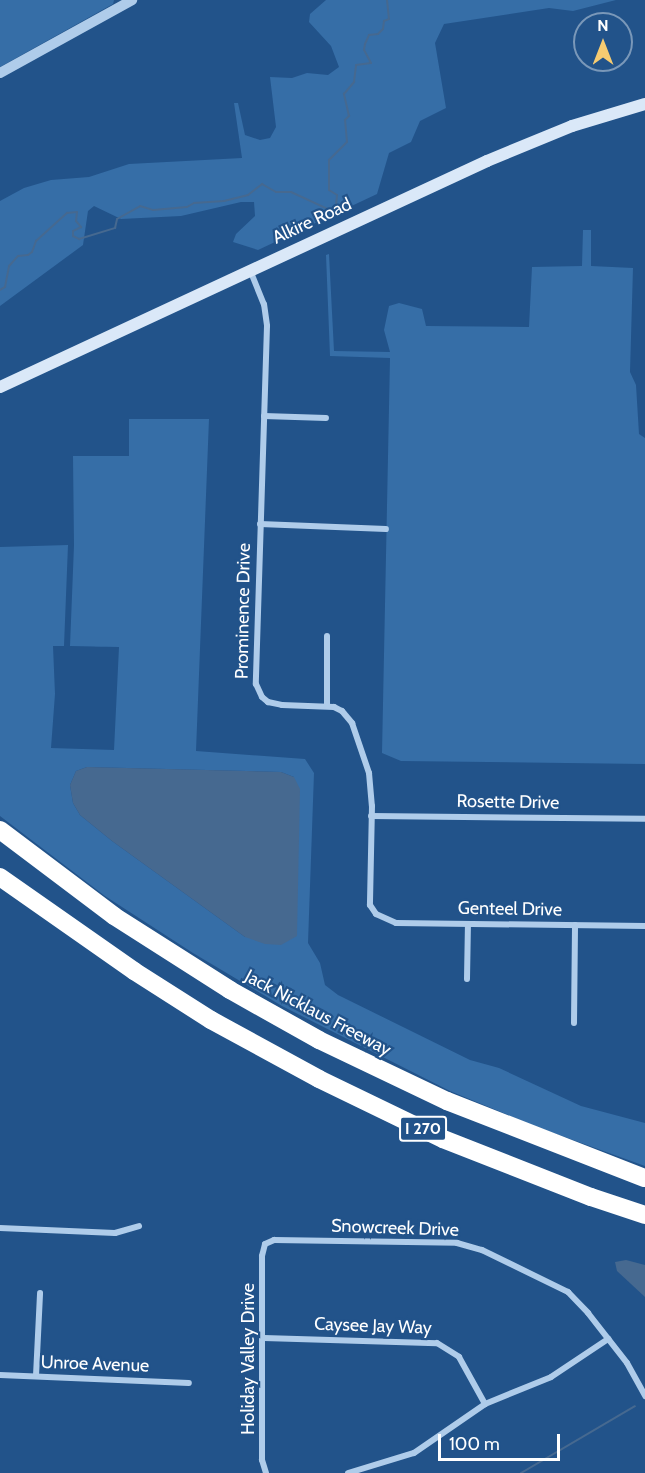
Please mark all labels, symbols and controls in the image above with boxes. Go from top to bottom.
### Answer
north arrow [573,12,633,72]
text: N [597,16,609,35]
street label: Alkire Road [269,193,355,249]
street label: Prominence Drive [231,543,255,679]
street label: Rosette Drive [456,790,560,814]
street label: Genteel Drive [458,897,562,921]
street label: Jack Nicklaus Freeway [241,965,395,1061]
road number: I 270 [399,1116,447,1142]
street label: Snowcreek Drive [331,1215,459,1241]
street label: Holiday Valley Drive [237,1283,259,1435]
street label: Caysee Jay Way [314,1313,432,1339]
street label: Unroe Avenue [40,1351,150,1377]
scale bar [441,1422,562,1460]
text: 100 m [449,1433,500,1455]

